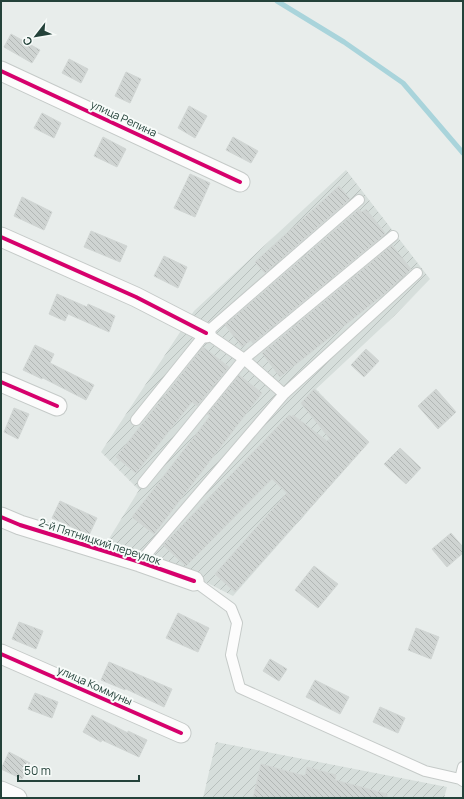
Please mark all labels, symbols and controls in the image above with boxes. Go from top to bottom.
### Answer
north arrow [16,16,56,56]
text: С [18,34,36,49]
street label: улица Репина [88,96,160,140]
street label: 2-й Пятницкий переулок [37,514,164,568]
street label: улица Коммуны [55,662,135,708]
scale bar [18,757,139,783]
text: 50 m [24,762,51,779]

